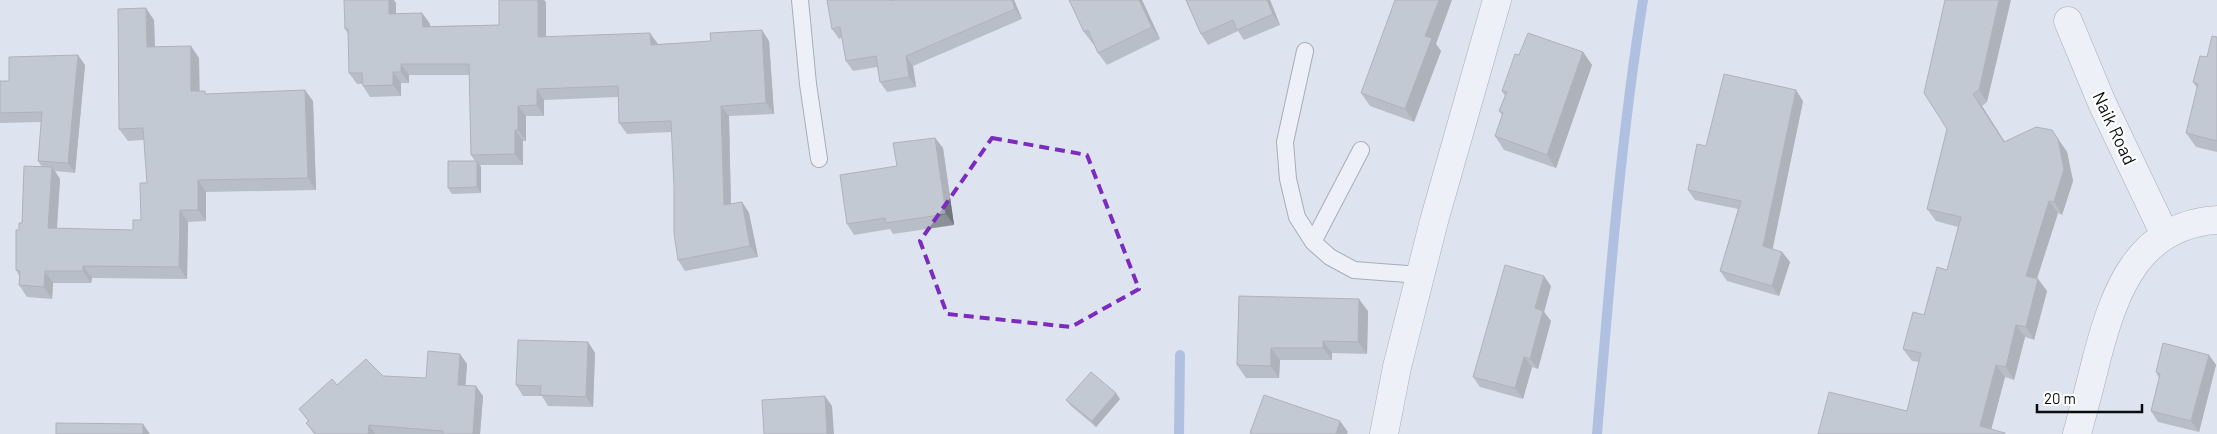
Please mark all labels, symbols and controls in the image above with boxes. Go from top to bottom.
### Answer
street label: Naik Road [2088,88,2142,168]
scale bar [2037,382,2142,414]
text: 20 m [2044,389,2076,407]

